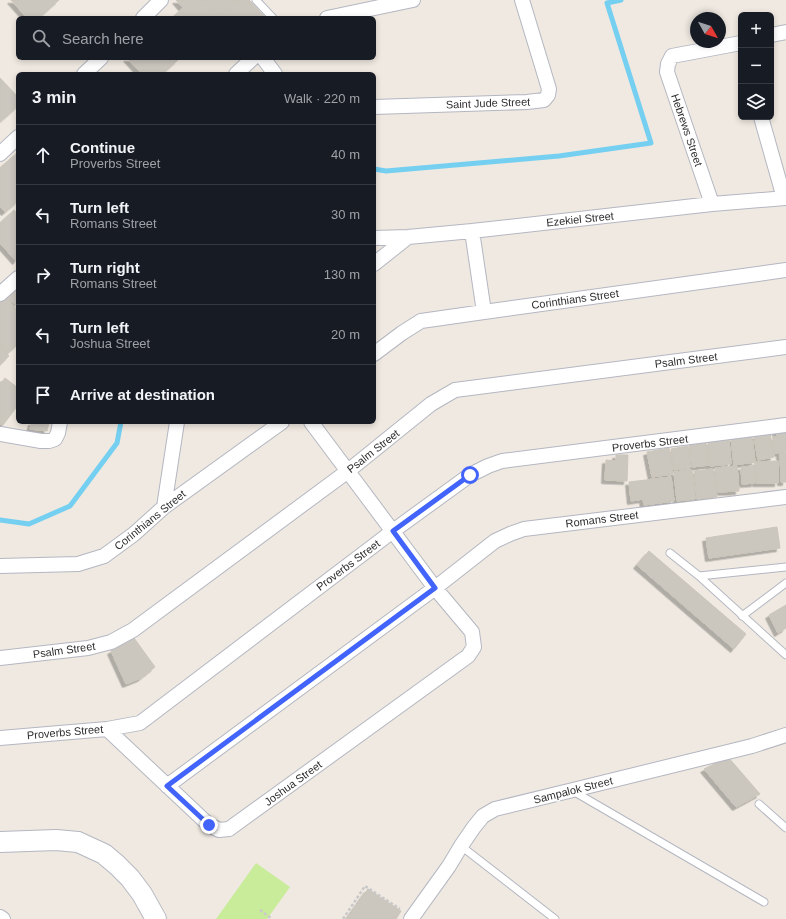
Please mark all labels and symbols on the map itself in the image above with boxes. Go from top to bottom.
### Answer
north arrow [690,12,726,48]
street label: Hebrews Street [669,92,705,168]
street label: Saint Jude Street [446,96,530,110]
street label: Ezekiel Street [546,209,614,229]
street label: Corinthians Street [531,287,619,311]
street label: Psalm Street [654,350,718,370]
street label: Psalm Street [344,427,402,475]
street label: Proverbs Street [611,432,689,454]
route start [461,466,479,484]
street label: Corinthians Street [112,488,188,552]
street label: Romans Street [565,509,639,529]
street label: Proverbs Street [314,537,382,593]
street label: Psalm Street [32,640,96,660]
street label: Proverbs Street [26,723,104,741]
street label: Joshua Street [262,758,324,808]
street label: Sampalok Street [532,774,614,806]
route end [200,816,218,834]

